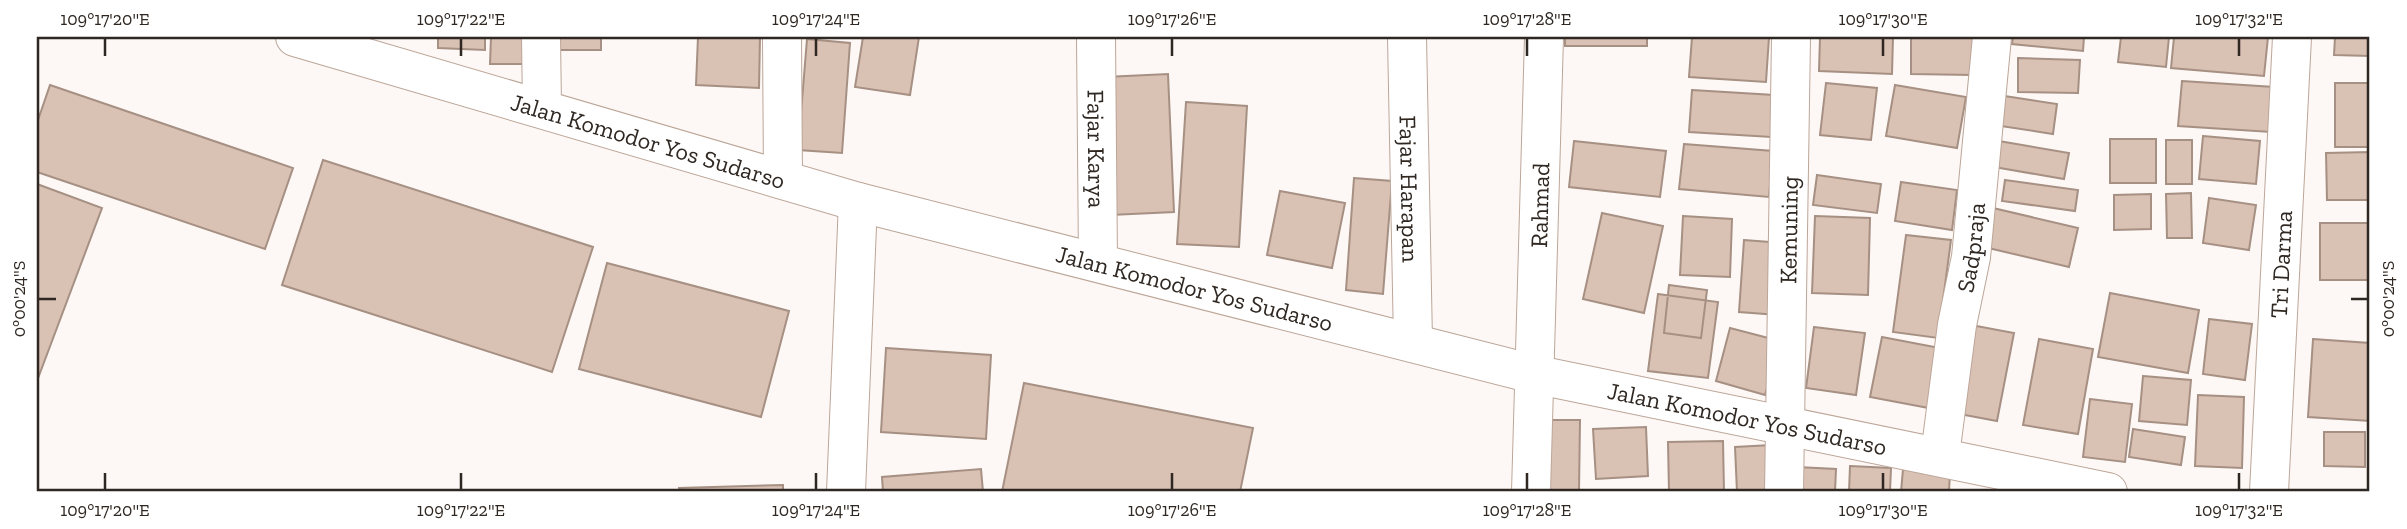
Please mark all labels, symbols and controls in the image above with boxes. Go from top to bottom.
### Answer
text: 109°17'20"E [60,8,150,30]
text: 109°17'22"E [417,8,505,30]
text: 109°17'24"E [772,8,860,30]
text: 109°17'26"E [1128,8,1216,30]
text: 109°17'28"E [1483,8,1571,30]
text: 109°17'30"E [1839,8,1927,30]
text: 109°17'32"E [2195,8,2283,30]
street label: Jalan Komodor Yos Sudarso [508,87,789,194]
street label: Fajar Karya [1082,90,1112,209]
street label: Fajar Harapan [1394,115,1426,263]
street label: Rahmad [1523,162,1555,248]
street label: Kemuning [1773,176,1803,284]
street label: Sadpraja [1950,201,1991,295]
street label: Tri Darma [2263,209,2298,319]
street label: Jalan Komodor Yos Sudarso [1053,239,1336,337]
text: 0°00'24"S [8,261,30,337]
text: 0°00'24"S [2377,261,2399,337]
street label: Jalan Komodor Yos Sudarso [1605,375,1889,461]
text: 109°17'20"E [60,499,150,521]
text: 109°17'22"E [417,499,505,521]
text: 109°17'24"E [772,499,860,521]
text: 109°17'26"E [1128,499,1216,521]
text: 109°17'28"E [1483,499,1571,521]
text: 109°17'30"E [1839,499,1927,521]
text: 109°17'32"E [2195,499,2283,521]

